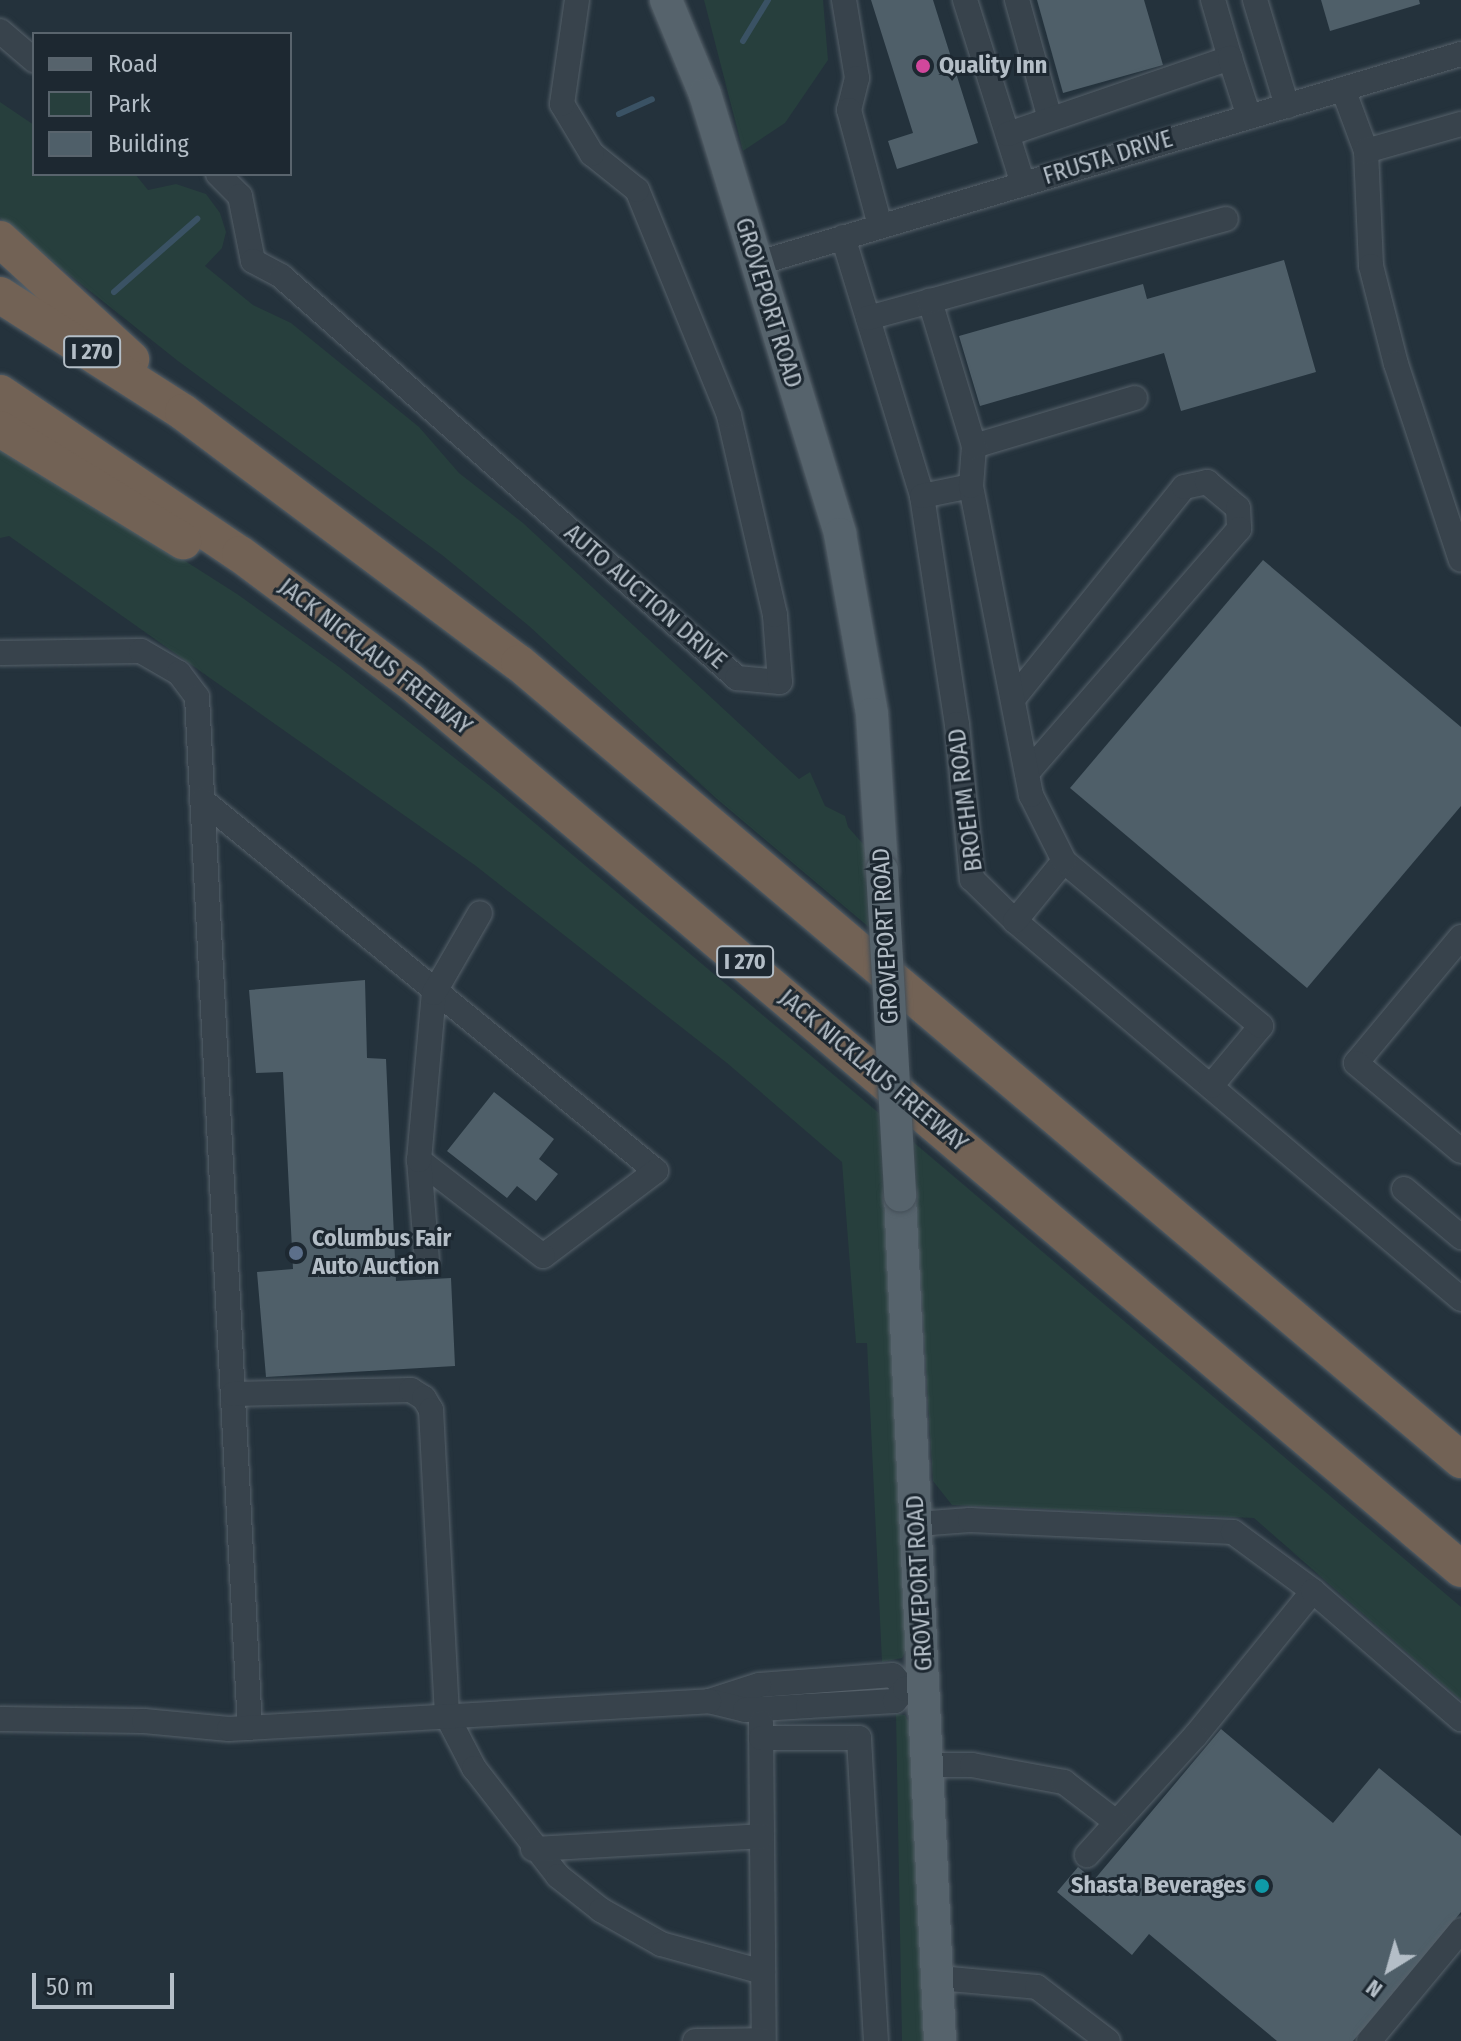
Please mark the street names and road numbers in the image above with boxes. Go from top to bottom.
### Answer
street label: FRUSTA DRIVE [1040,125,1176,191]
street label: GROVEPORT ROAD [728,215,808,391]
road number: I 270 [62,334,122,370]
street label: AUTO AUCTION DRIVE [558,519,732,675]
street label: JACK NICKLAUS FREEWAY [273,573,477,741]
street label: BROEHM ROAD [943,727,989,873]
street label: GROVEPORT ROAD [867,847,905,1025]
road number: I 270 [715,944,775,980]
street label: JACK NICKLAUS FREEWAY [773,984,973,1158]
street label: GROVEPORT ROAD [901,1494,939,1672]

